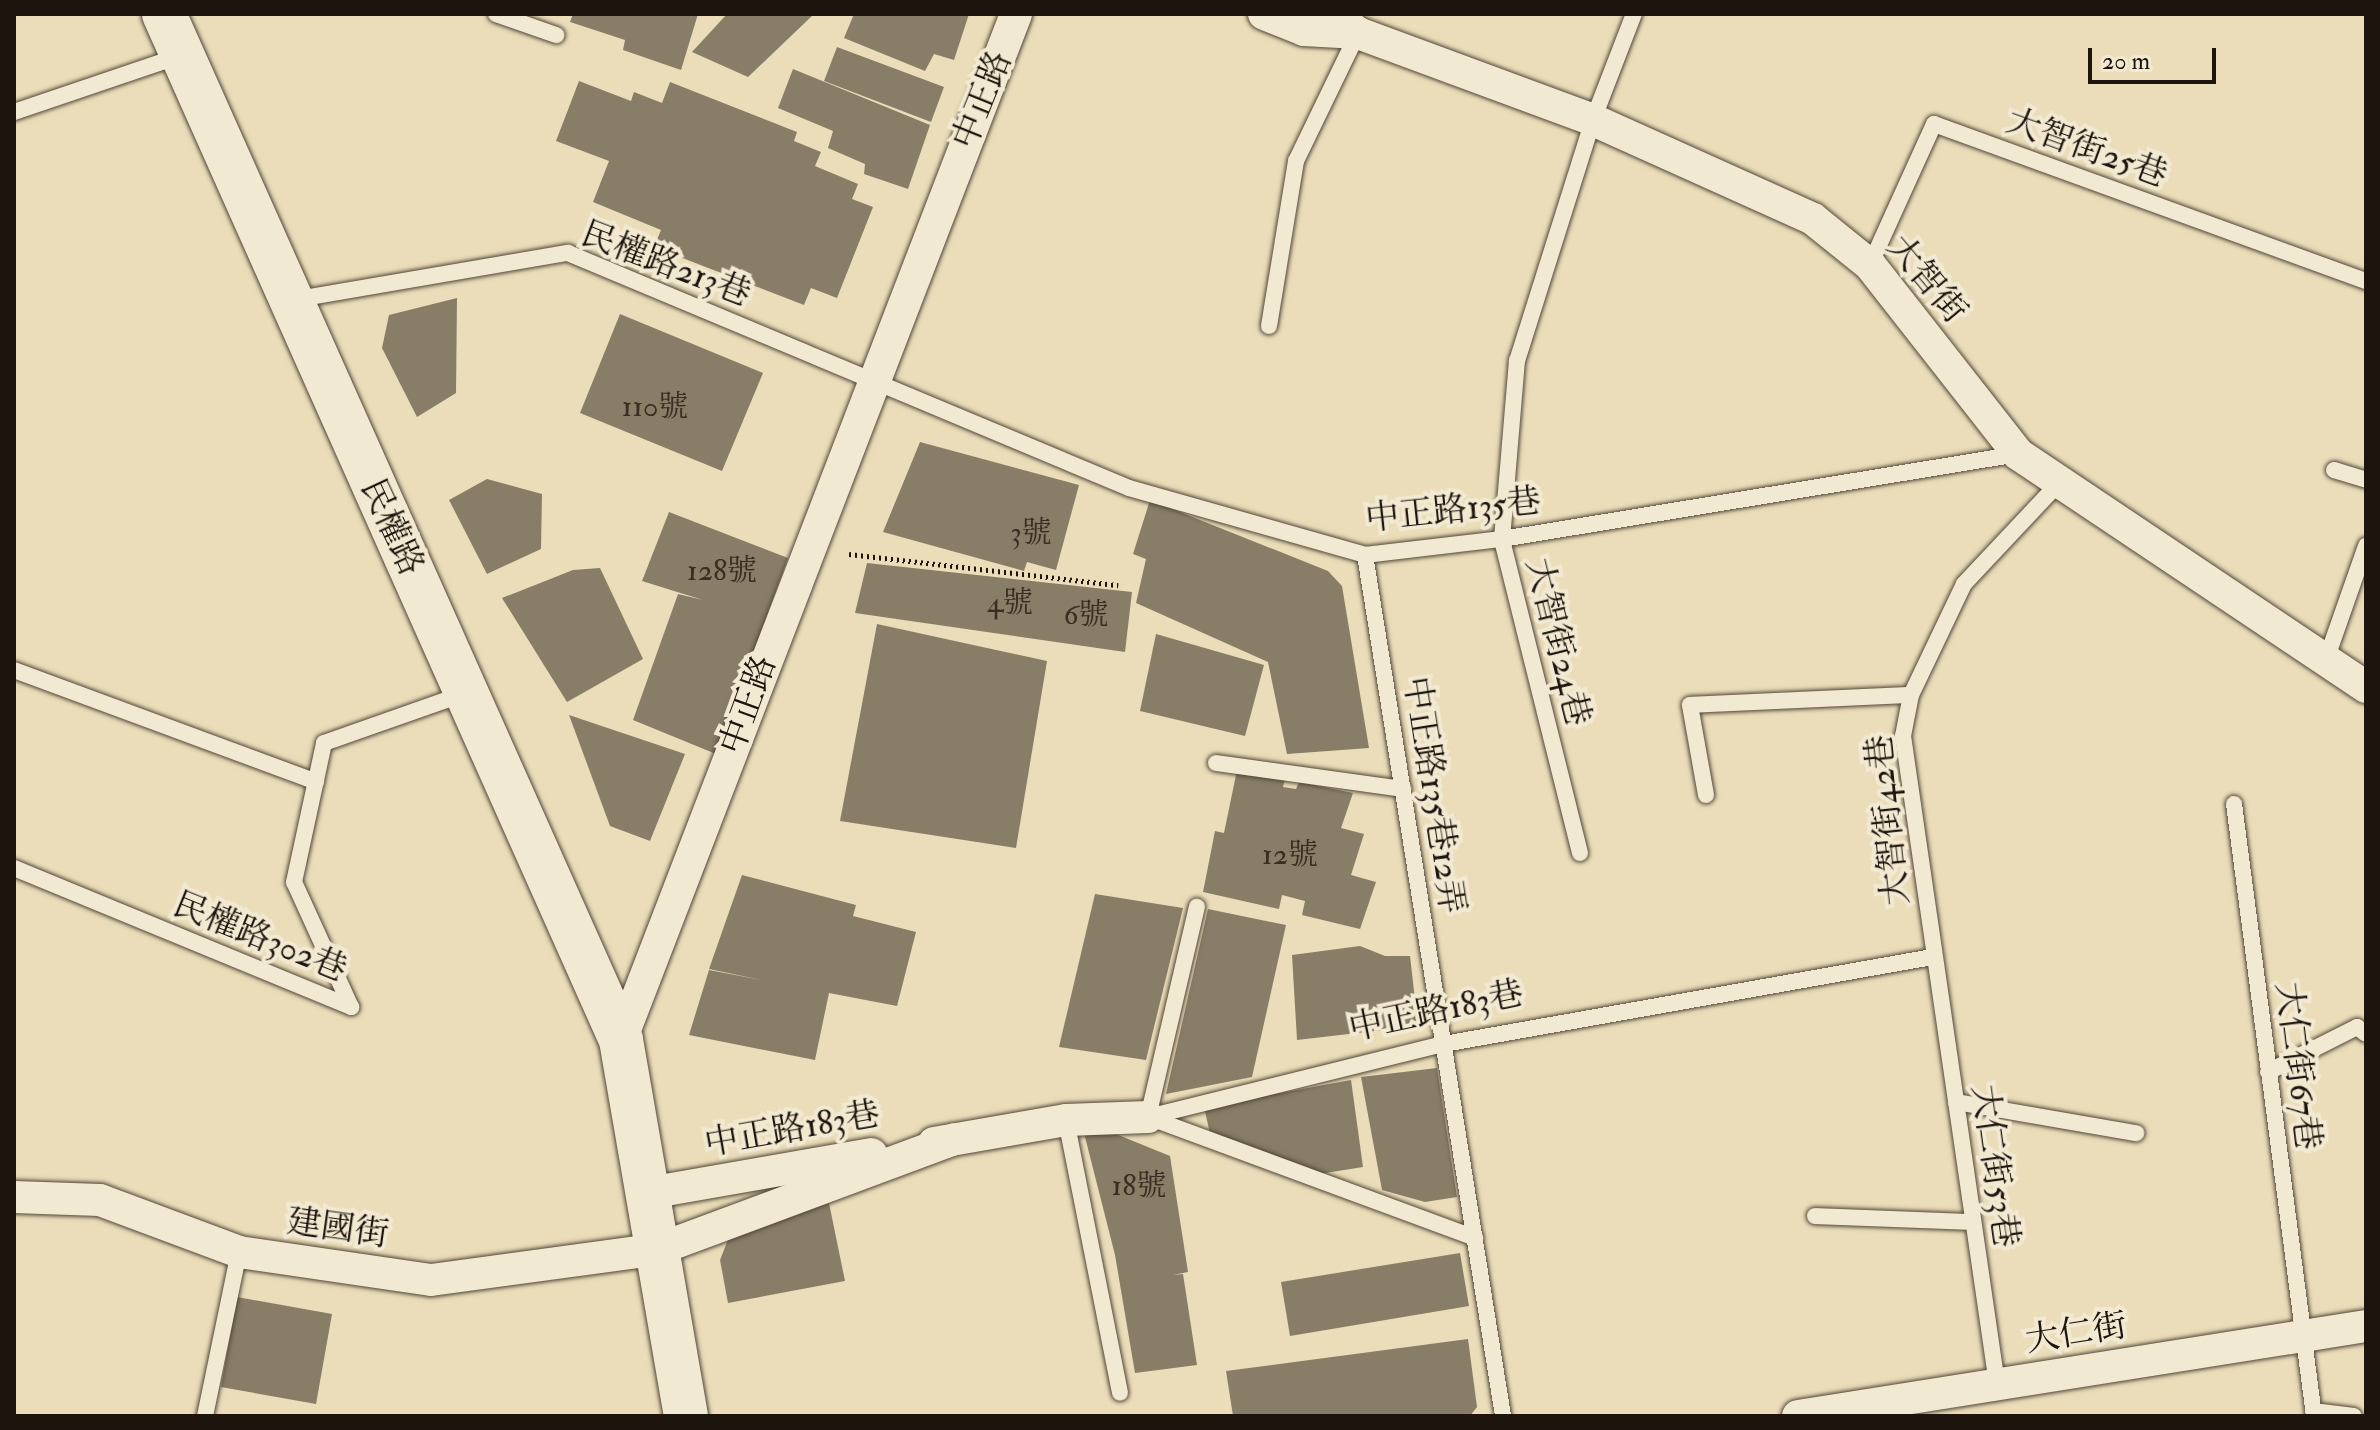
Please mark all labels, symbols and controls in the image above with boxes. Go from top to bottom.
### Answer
scale bar [2092,32,2220,82]
street label: 中正路 [944,45,1020,155]
text: 20 m [2102,46,2150,77]
street label: 大智街25巷 [2001,100,2173,196]
street label: 民權路213巷 [575,213,757,315]
street label: 大智街 [1879,227,1975,331]
house number: 110號 [622,389,688,425]
street label: 民權路 [352,472,432,582]
street label: 中正路135巷 [1363,481,1543,539]
house number: 3號 [1010,515,1052,551]
house number: 128號 [687,553,757,589]
street label: 大智街24巷 [1517,554,1599,730]
house number: 4號 [987,585,1033,621]
house number: 6號 [1063,597,1109,633]
street label: 中正路 [711,650,785,760]
street label: 中正路135巷12弄 [1395,674,1473,916]
street label: 大智街42巷 [1859,733,1917,907]
house number: 12號 [1262,837,1318,873]
street label: 民權路302巷 [167,884,353,990]
street label: 中正路183巷 [1345,973,1527,1049]
street label: 大仁街67巷 [2267,980,2329,1152]
street label: 大仁街53巷 [1963,1082,2027,1250]
street label: 中正路183巷 [701,1094,883,1164]
house number: 18號 [1112,1168,1166,1204]
street label: 建國街 [285,1201,391,1255]
street label: 大仁街 [2022,1305,2130,1361]

